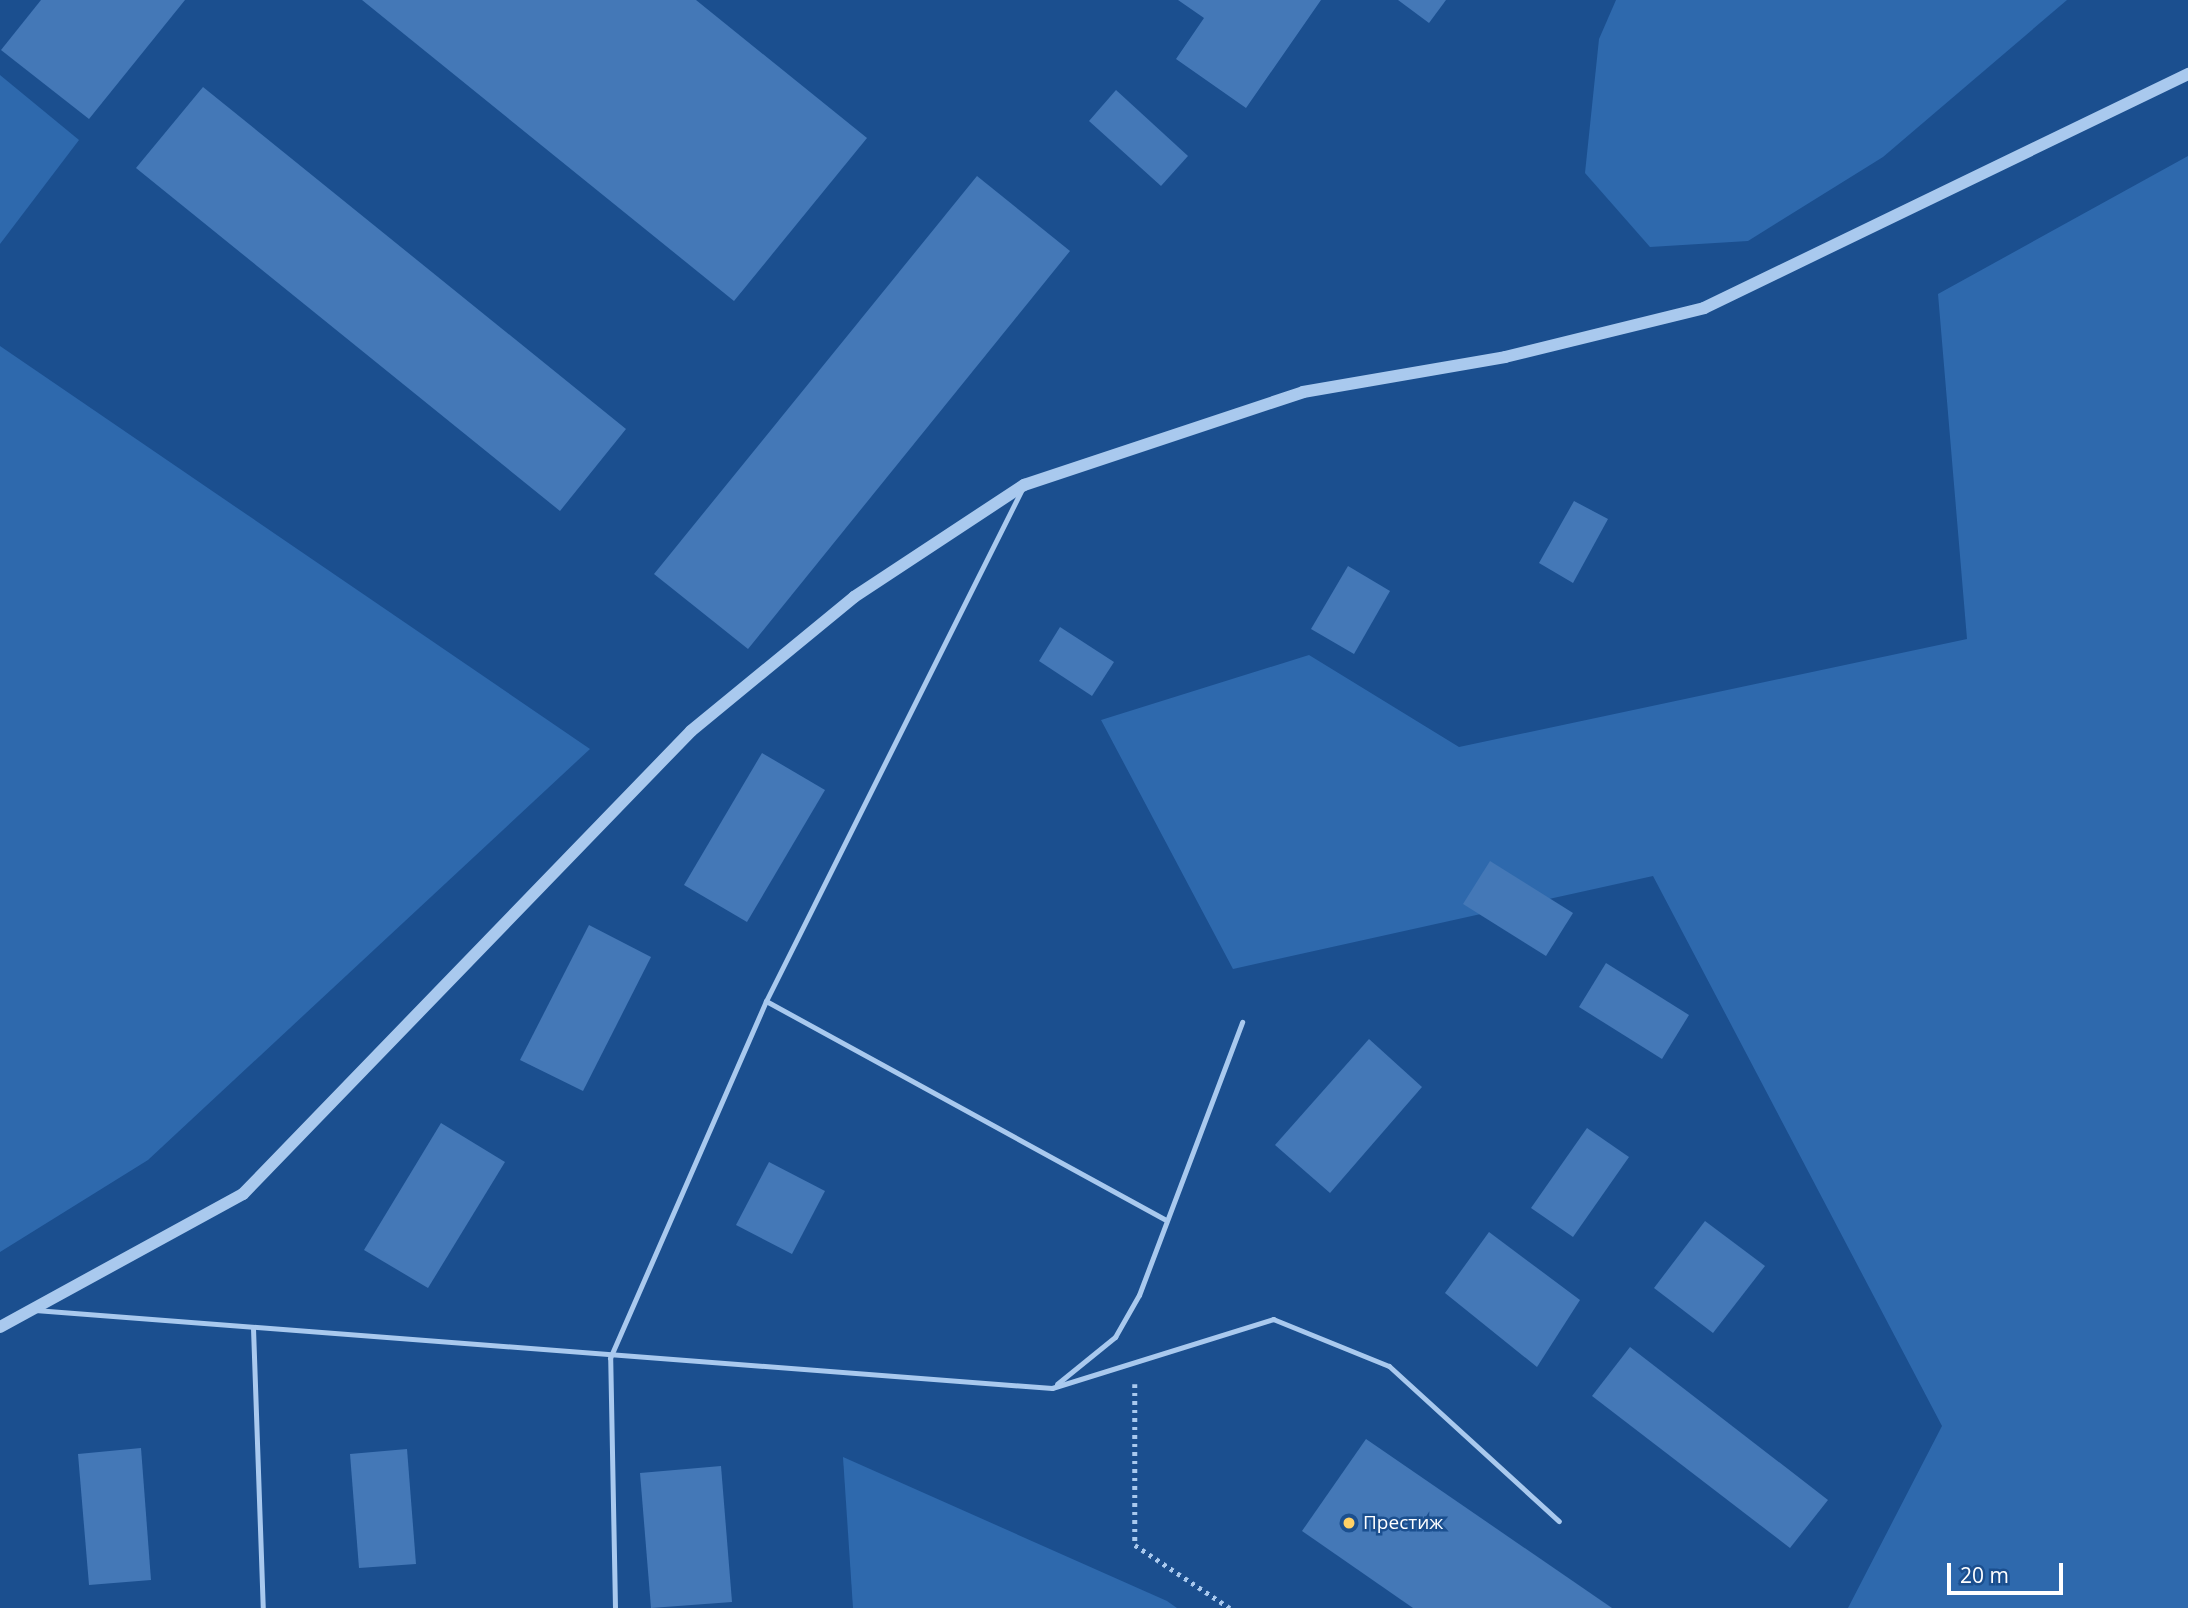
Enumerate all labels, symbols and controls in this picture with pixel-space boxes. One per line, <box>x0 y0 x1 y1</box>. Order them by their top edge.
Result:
place label: Престиж <box>1363 1512 1443 1534</box>
marker: Престиж <box>1341 1515 1357 1531</box>
scale bar <box>1950 1548 2066 1592</box>
text: 20 m <box>1960 1561 2009 1589</box>

